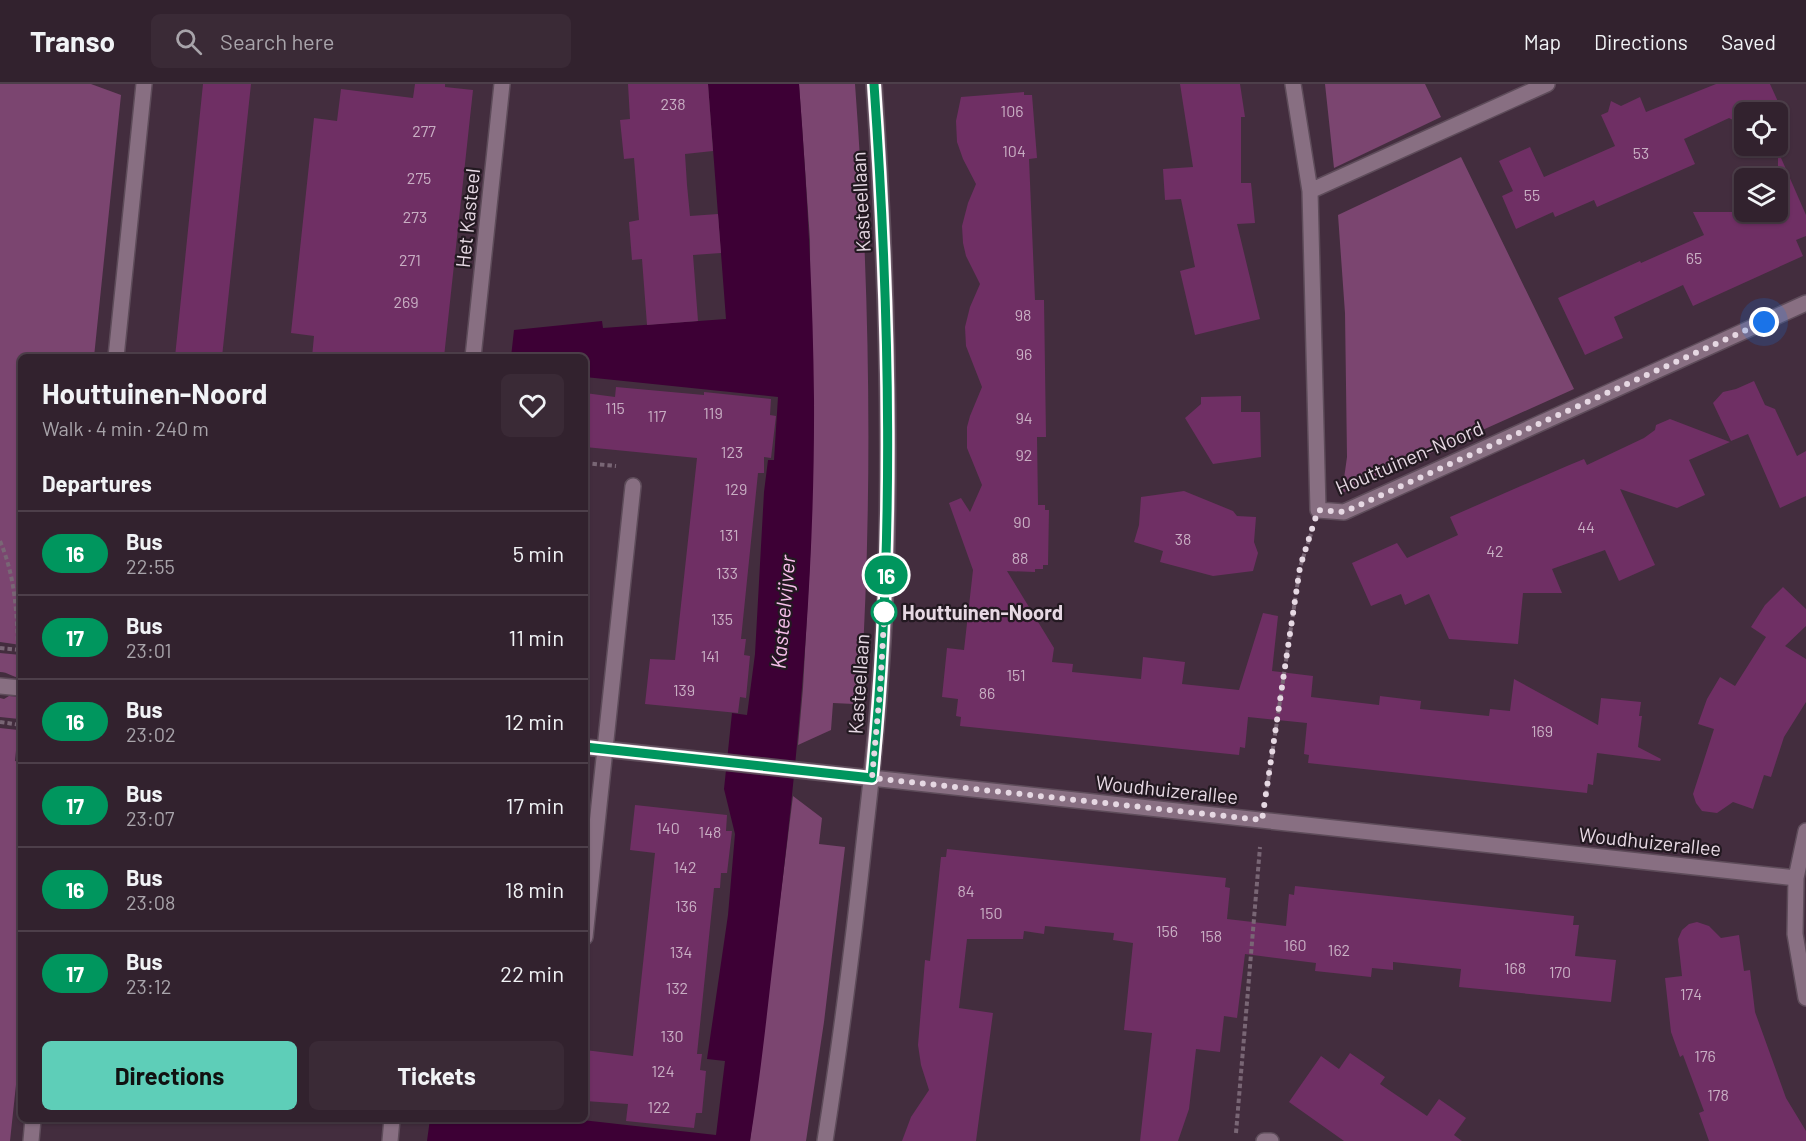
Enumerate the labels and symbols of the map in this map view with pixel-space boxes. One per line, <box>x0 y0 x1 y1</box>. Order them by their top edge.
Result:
house number: 238 <box>660 94 686 113</box>
house number: 106 <box>1001 101 1023 120</box>
house number: 277 <box>412 121 436 140</box>
house number: 104 <box>1002 141 1026 160</box>
house number: 53 <box>1633 143 1649 162</box>
street label: Kasteellaan <box>845 151 875 253</box>
street label: Het Kasteel <box>450 167 484 269</box>
house number: 275 <box>407 168 431 187</box>
house number: 55 <box>1524 185 1540 204</box>
house number: 273 <box>403 207 427 226</box>
house number: 65 <box>1686 248 1702 267</box>
house number: 271 <box>399 250 421 269</box>
house number: 269 <box>393 292 419 311</box>
house number: 98 <box>1015 305 1031 324</box>
your location <box>1749 307 1779 337</box>
house number: 96 <box>1016 344 1032 363</box>
house number: 115 <box>605 398 625 417</box>
house number: 119 <box>703 403 723 422</box>
house number: 117 <box>648 406 667 425</box>
house number: 94 <box>1015 408 1033 427</box>
street label: Houttuinen-Noord <box>1331 415 1487 499</box>
house number: 123 <box>721 442 743 461</box>
house number: 92 <box>1016 445 1032 464</box>
house number: 129 <box>725 479 747 498</box>
house number: 90 <box>1013 512 1031 531</box>
house number: 44 <box>1577 517 1595 536</box>
house number: 131 <box>719 525 739 544</box>
house number: 38 <box>1175 529 1191 548</box>
house number: 42 <box>1486 541 1504 560</box>
house number: 88 <box>1012 548 1028 567</box>
water label: Kasteelvijver <box>765 554 799 670</box>
line badge: 16 <box>859 556 913 594</box>
house number: 133 <box>716 563 738 582</box>
marker: Houttuinen-Noord <box>871 599 897 625</box>
place label: Houttuinen-Noord <box>902 600 1063 624</box>
house number: 135 <box>711 609 733 628</box>
street label: Kasteellaan <box>843 633 873 735</box>
house number: 141 <box>701 646 719 665</box>
house number: 151 <box>1007 665 1025 684</box>
house number: 139 <box>673 680 695 699</box>
house number: 86 <box>979 683 995 702</box>
house number: 169 <box>1531 721 1553 740</box>
street label: Woudhuizerallee <box>1095 770 1239 808</box>
house number: 140 <box>656 818 680 837</box>
house number: 148 <box>699 822 721 841</box>
street label: Woudhuizerallee <box>1578 822 1722 860</box>
house number: 142 <box>674 857 697 876</box>
house number: 84 <box>957 881 975 900</box>
house number: 136 <box>675 896 697 915</box>
house number: 150 <box>980 903 1002 922</box>
house number: 156 <box>1156 921 1178 940</box>
house number: 158 <box>1200 926 1222 945</box>
house number: 160 <box>1284 935 1306 954</box>
house number: 162 <box>1328 940 1350 959</box>
house number: 134 <box>670 942 692 961</box>
house number: 168 <box>1504 958 1526 977</box>
house number: 170 <box>1549 962 1571 981</box>
house number: 132 <box>666 978 688 997</box>
house number: 174 <box>1680 984 1702 1003</box>
house number: 130 <box>661 1026 683 1045</box>
house number: 176 <box>1694 1046 1716 1065</box>
house number: 124 <box>652 1061 675 1080</box>
house number: 178 <box>1707 1085 1729 1104</box>
house number: 122 <box>648 1097 670 1116</box>

